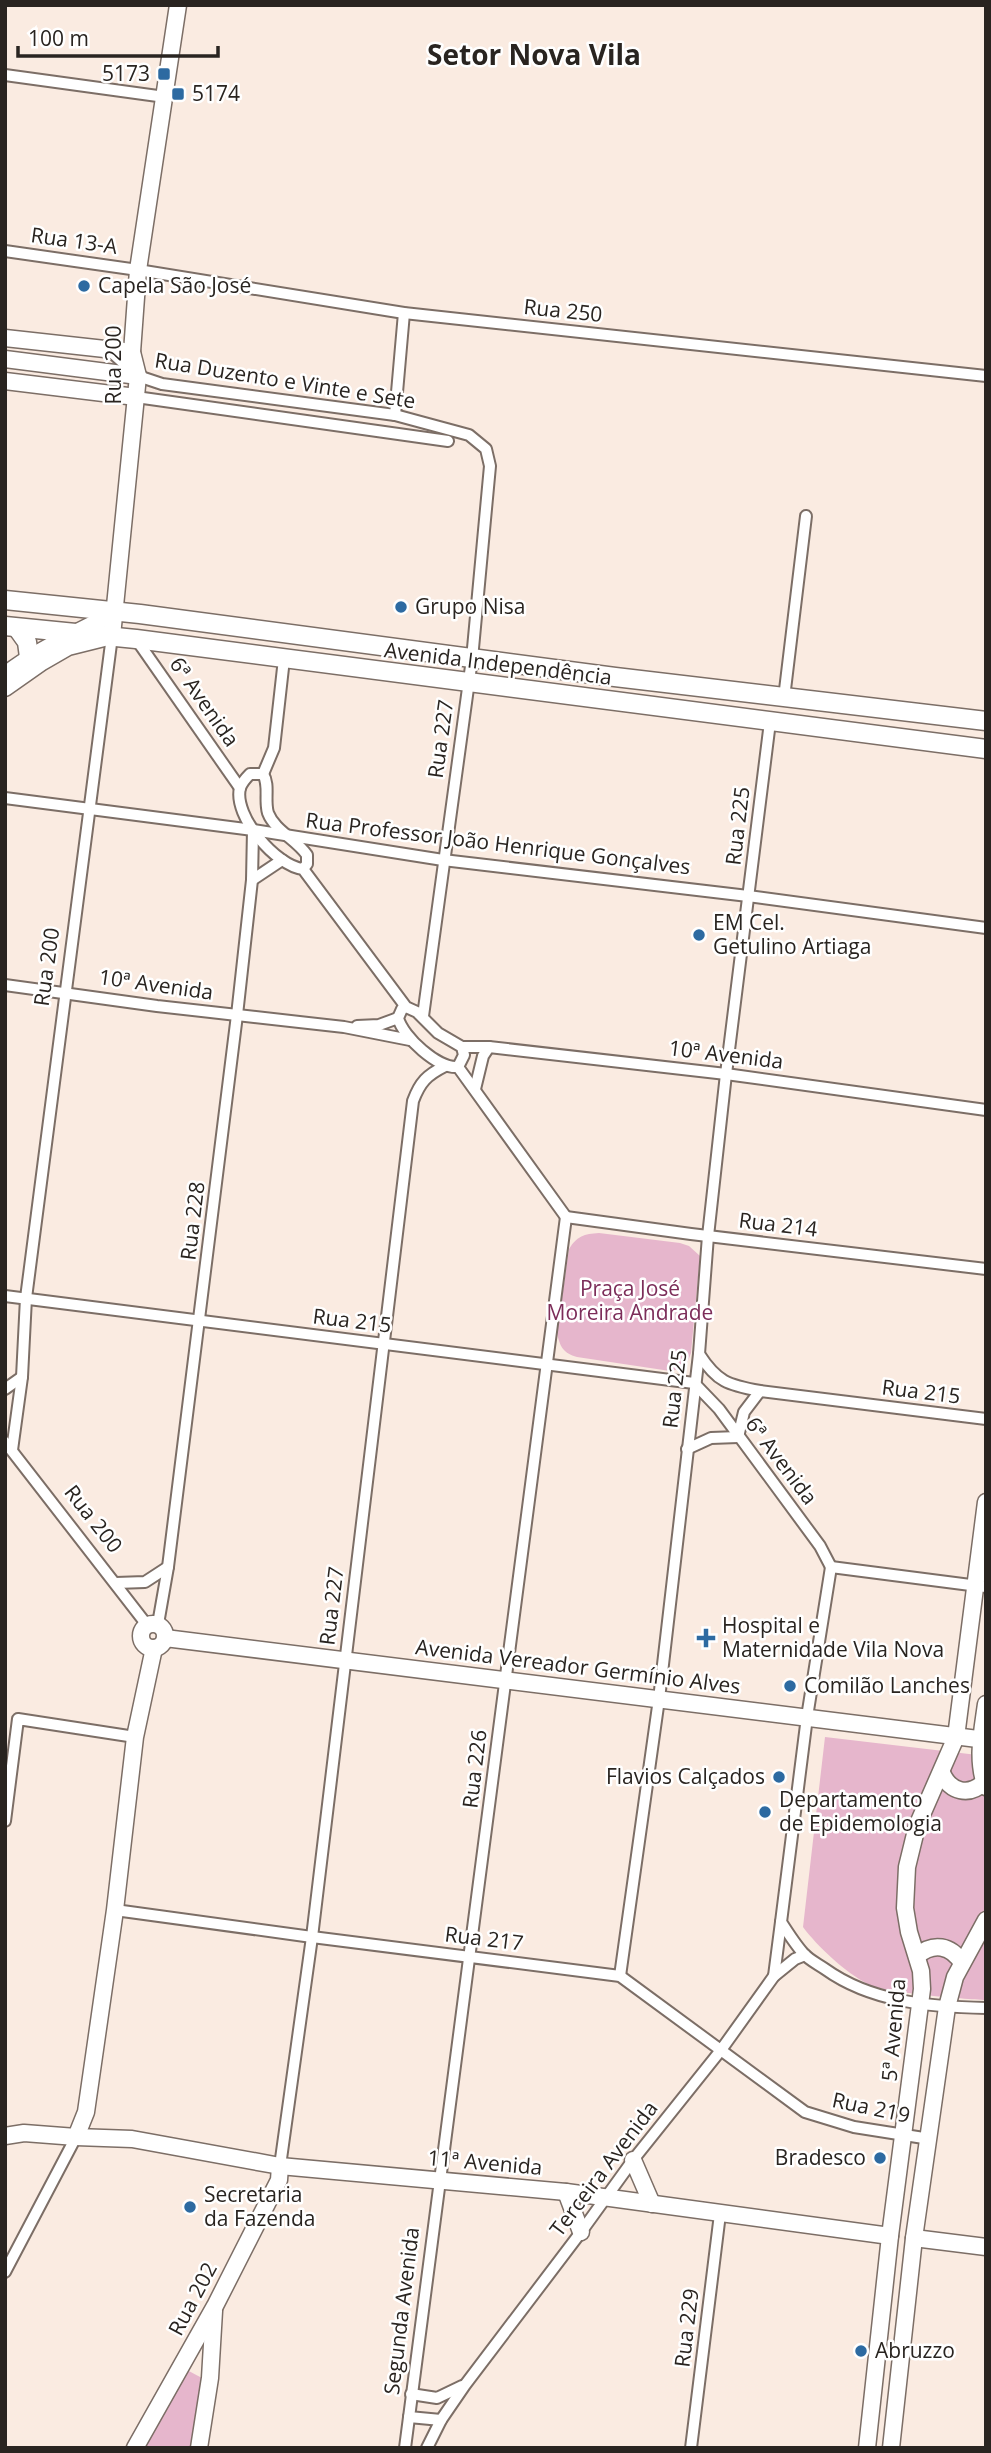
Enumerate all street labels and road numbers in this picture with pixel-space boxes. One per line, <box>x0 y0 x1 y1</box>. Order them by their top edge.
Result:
street label: Rua 13-A <box>29 220 120 260</box>
street label: Rua 250 <box>522 292 604 328</box>
street label: Rua 200 <box>99 326 127 405</box>
street label: Rua Duzento e Vinte e Sete <box>153 346 418 414</box>
street label: Avenida Independência <box>383 635 614 691</box>
street label: 6ª Avenida <box>164 651 246 752</box>
street label: Rua 227 <box>421 698 459 780</box>
street label: Rua 225 <box>718 785 756 867</box>
street label: Rua Professor João Henrique Gonçalves <box>304 805 692 881</box>
street label: Rua 200 <box>27 926 65 1008</box>
street label: 10ª Avenida <box>97 962 215 1006</box>
street label: 10ª Avenida <box>667 1033 785 1075</box>
street label: Rua 228 <box>173 1180 211 1262</box>
street label: Rua 214 <box>737 1205 819 1243</box>
street label: Rua 215 <box>311 1301 393 1339</box>
street label: Rua 225 <box>655 1348 693 1430</box>
street label: Rua 215 <box>880 1372 962 1410</box>
street label: 6ª Avenida <box>740 1411 824 1510</box>
street label: Rua 200 <box>58 1479 129 1558</box>
street label: Rua 227 <box>312 1565 350 1647</box>
street label: Avenida Vereador Germínio Alves <box>414 1632 742 1700</box>
street label: Rua 226 <box>455 1728 493 1810</box>
street label: Rua 217 <box>443 1919 525 1957</box>
street label: 5ª Avenida <box>875 1977 911 2083</box>
street label: Rua 219 <box>830 2085 913 2129</box>
street label: Terceira Avenida <box>543 2095 663 2242</box>
street label: 11ª Avenida <box>427 2143 544 2181</box>
street label: Segunda Avenida <box>377 2225 425 2396</box>
street label: Rua 202 <box>161 2257 223 2340</box>
street label: Rua 229 <box>667 2287 705 2369</box>

